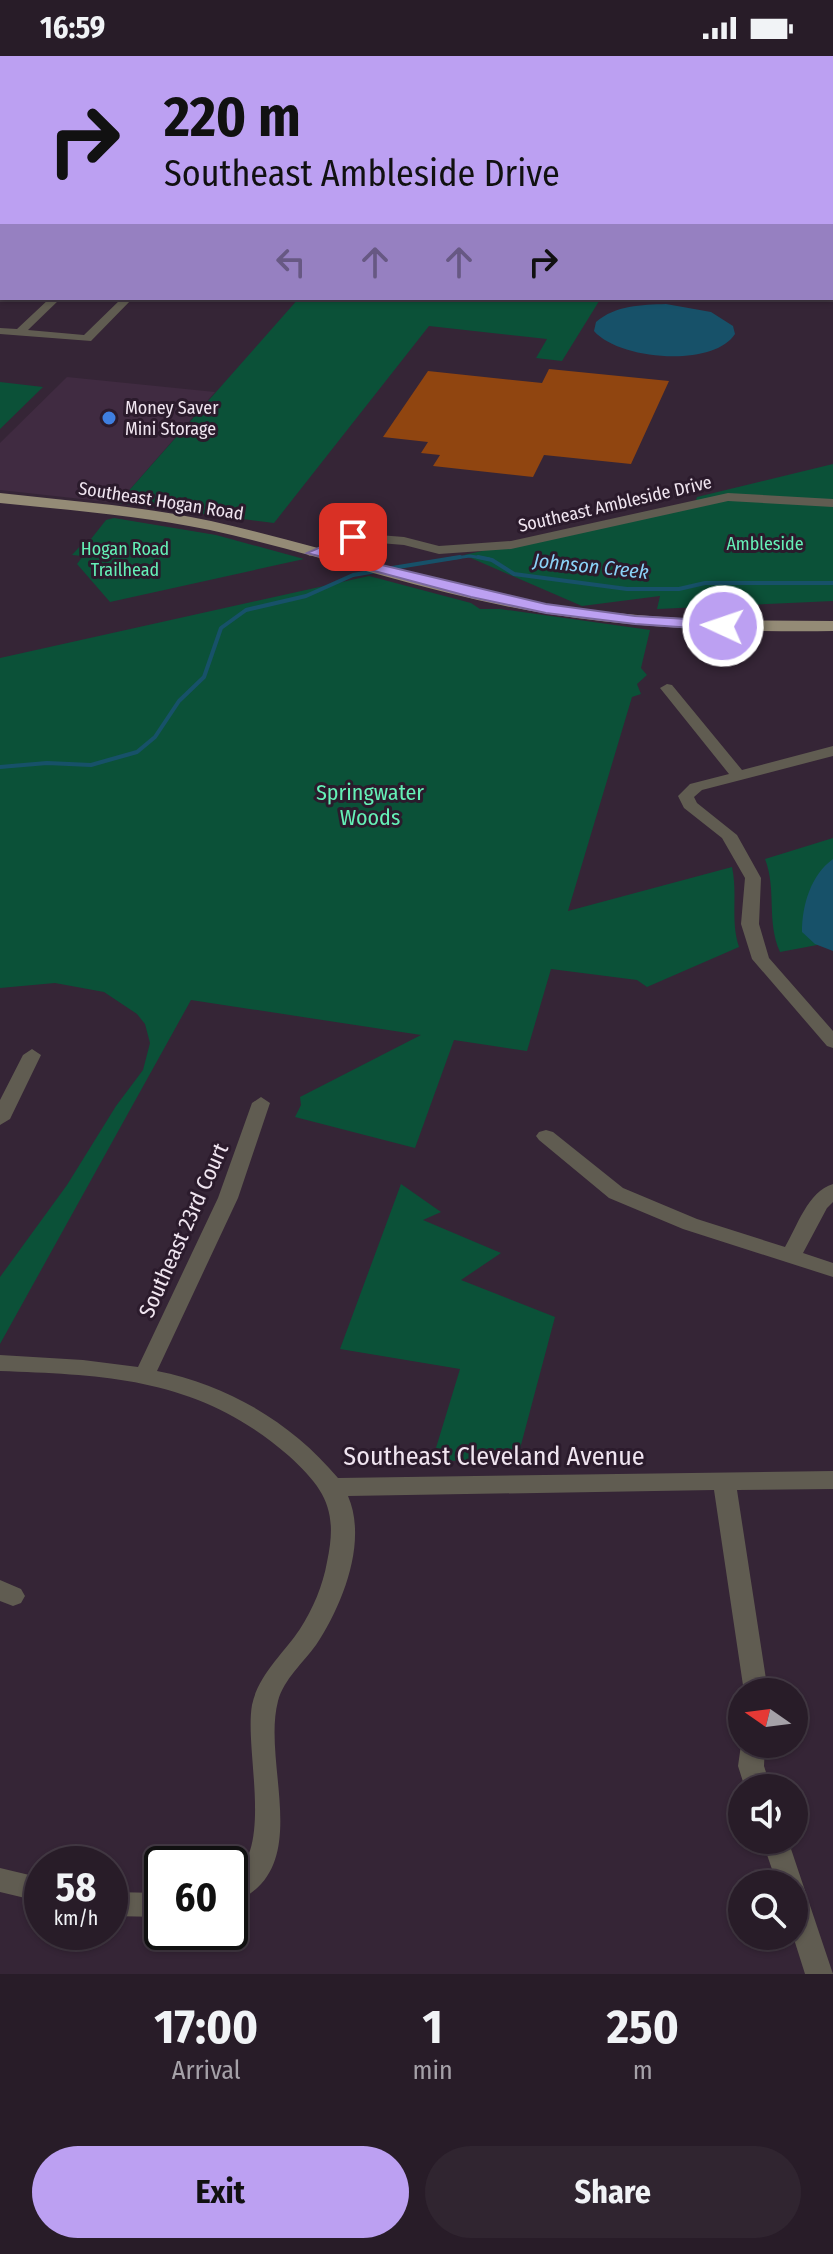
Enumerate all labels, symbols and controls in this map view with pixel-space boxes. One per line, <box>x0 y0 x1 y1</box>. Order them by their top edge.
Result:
text: 16:59 <box>40 10 105 46</box>
text: 220 m <box>164 84 301 151</box>
icon: right <box>32 88 136 192</box>
text: Southeast Ambleside Drive <box>164 152 560 196</box>
icon: left <box>269 240 313 284</box>
icon: ahead <box>353 240 397 284</box>
icon: ahead <box>437 240 481 284</box>
icon: right <box>521 240 565 284</box>
place label: Money Saver Mini Storage <box>125 397 219 440</box>
marker: Money Saver Mini Storage <box>100 409 118 427</box>
street label: Southeast Ambleside Drive <box>516 471 714 537</box>
street label: Southeast Hogan Road <box>77 477 245 525</box>
pin <box>319 503 387 571</box>
icon: arrive <box>331 515 375 559</box>
park label: Ambleside <box>726 533 804 555</box>
park label: Hogan Road Trailhead <box>81 538 169 581</box>
water label: Johnson Creek <box>531 548 650 584</box>
position arrow <box>681 584 765 668</box>
park label: Springwater Woods <box>316 779 424 831</box>
street label: Southeast 23rd Court <box>133 1138 234 1322</box>
street label: Southeast Cleveland Avenue <box>343 1441 645 1472</box>
north arrow <box>728 1678 808 1758</box>
map controls <box>728 1678 808 1950</box>
button: sound <box>728 1774 808 1854</box>
speed limit sign: 60 <box>144 1846 248 1950</box>
text: 58 <box>56 1864 96 1912</box>
button: search <box>728 1870 808 1950</box>
text: km/h <box>54 1906 98 1930</box>
text: 17:00 <box>154 1998 258 2056</box>
text: 1 <box>422 1998 443 2056</box>
text: 250 <box>607 1998 679 2056</box>
text: Arrival <box>172 2055 241 2086</box>
text: min <box>412 2055 453 2086</box>
text: m <box>633 2055 653 2086</box>
button: Exit <box>32 2146 409 2238</box>
button: Share <box>425 2146 801 2238</box>

